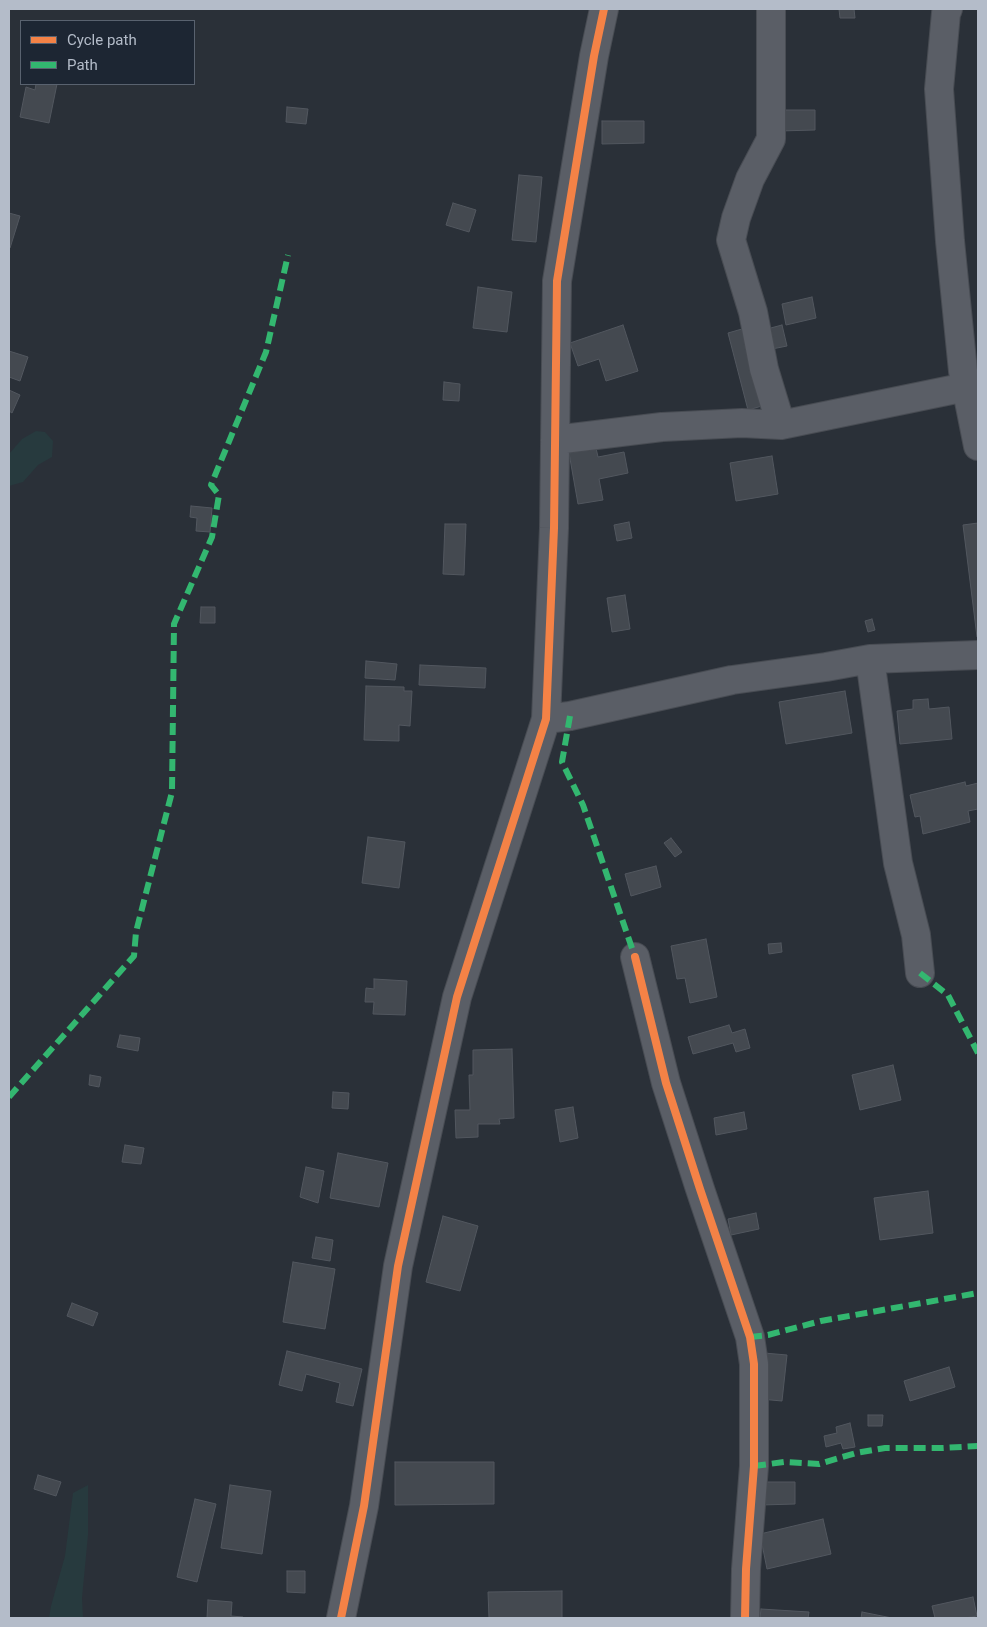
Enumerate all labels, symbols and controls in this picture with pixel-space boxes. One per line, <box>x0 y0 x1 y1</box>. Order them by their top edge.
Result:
legend <box>20 20 195 85</box>
text: Cycle path <box>67 31 137 49</box>
text: Path <box>67 56 98 74</box>

